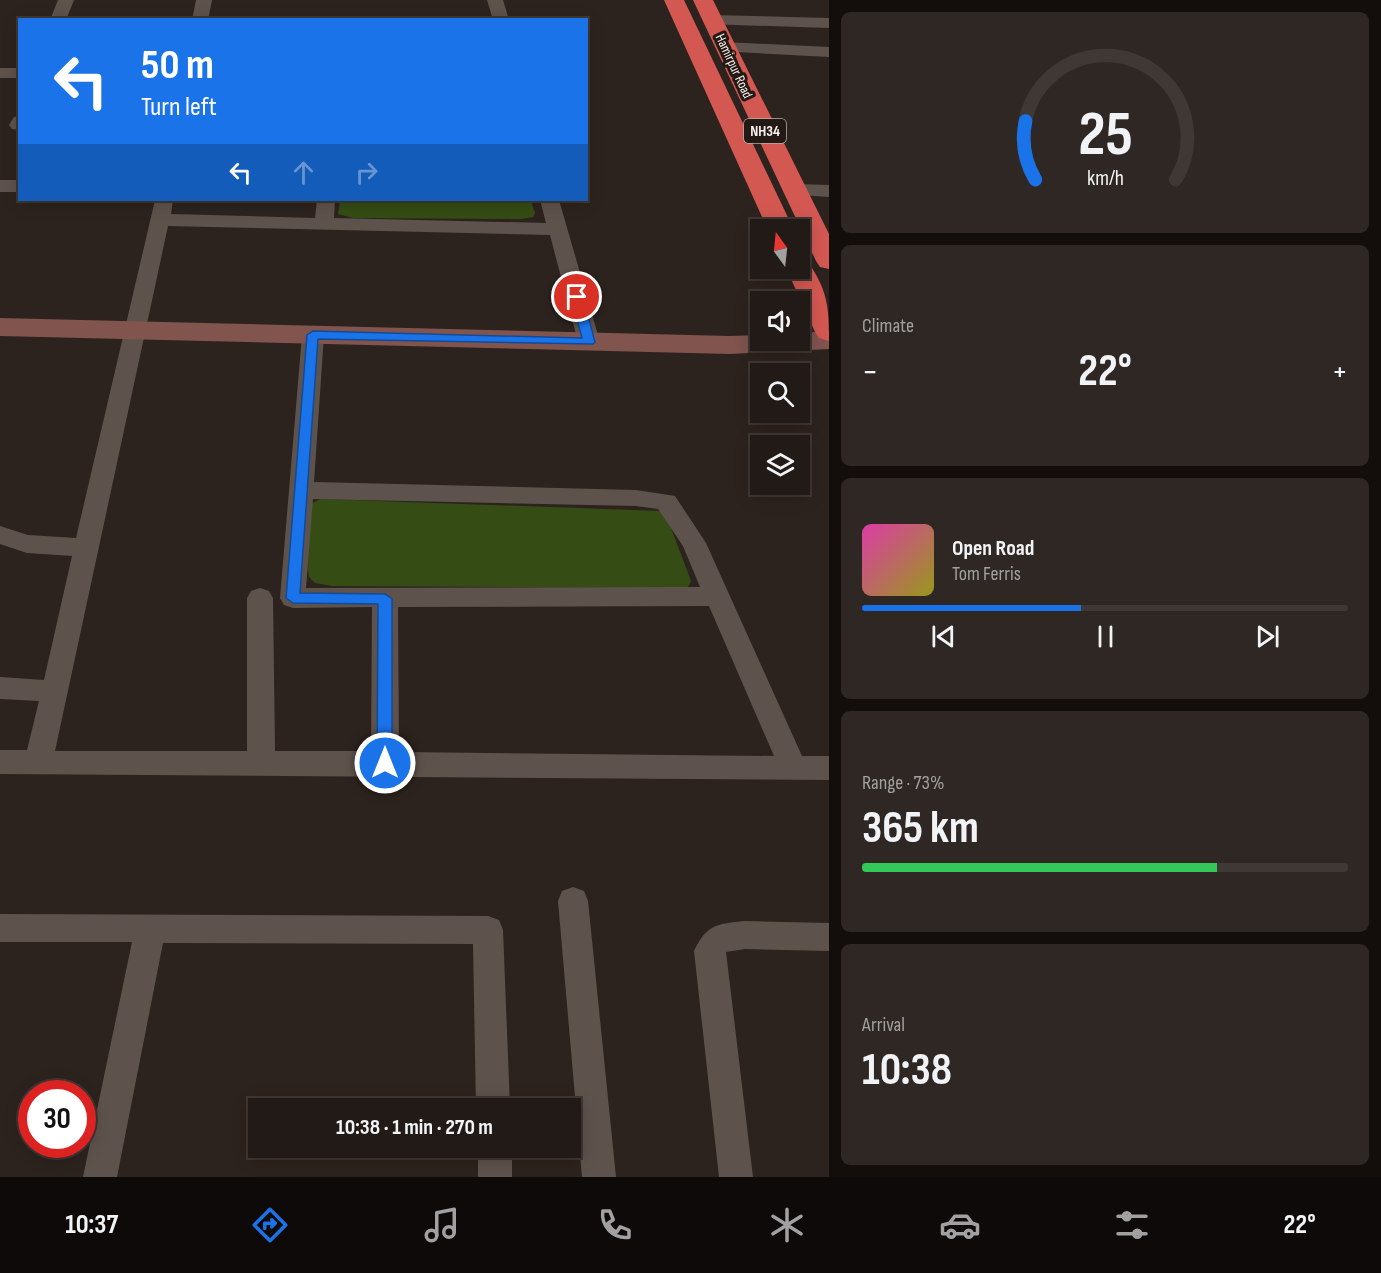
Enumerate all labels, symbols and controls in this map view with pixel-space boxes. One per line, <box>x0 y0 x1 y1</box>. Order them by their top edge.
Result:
street label: Hamirpur Road <box>712 31 756 101</box>
text: 50 m <box>141 40 214 91</box>
icon: left <box>42 42 120 120</box>
text: Turn left <box>141 91 217 123</box>
text: 25 <box>1078 98 1132 173</box>
road number: NH34 <box>744 119 786 143</box>
icon: left <box>224 156 257 189</box>
icon: ahead <box>287 156 320 189</box>
icon: right <box>350 156 383 189</box>
text: km/h <box>1086 166 1124 191</box>
north arrow <box>750 219 810 279</box>
map controls <box>750 219 810 495</box>
pin <box>551 271 602 322</box>
icon: arrive <box>560 280 593 313</box>
button: sound <box>750 291 810 351</box>
text: Climate <box>862 314 914 338</box>
text: 22° <box>1078 344 1132 399</box>
text: − <box>862 352 878 392</box>
text: + <box>1332 352 1348 392</box>
button: search <box>750 363 810 423</box>
button: layers <box>750 435 810 495</box>
text: Open Road <box>952 535 1034 562</box>
text: Tom Ferris <box>952 562 1021 586</box>
icon: previous <box>927 620 960 653</box>
icon: pause <box>1089 620 1122 653</box>
icon: next <box>1251 620 1284 653</box>
position arrow <box>353 731 417 795</box>
text: Range · 73% <box>862 771 944 795</box>
text: 365 km <box>862 801 979 856</box>
text: Arrival <box>862 1013 905 1037</box>
text: 10:38 <box>862 1043 952 1098</box>
speed limit sign: 30 <box>18 1080 96 1158</box>
text: 10:38 · 1 min · 270 m <box>336 1114 493 1141</box>
icon: directions <box>249 1204 291 1246</box>
icon: music <box>421 1204 463 1246</box>
icon: phone <box>594 1204 636 1246</box>
icon: climate <box>766 1204 808 1246</box>
icon: car <box>939 1204 981 1246</box>
icon: filters <box>1111 1204 1153 1246</box>
text: 10:37 <box>65 1209 118 1241</box>
text: 22° <box>1284 1209 1316 1241</box>

